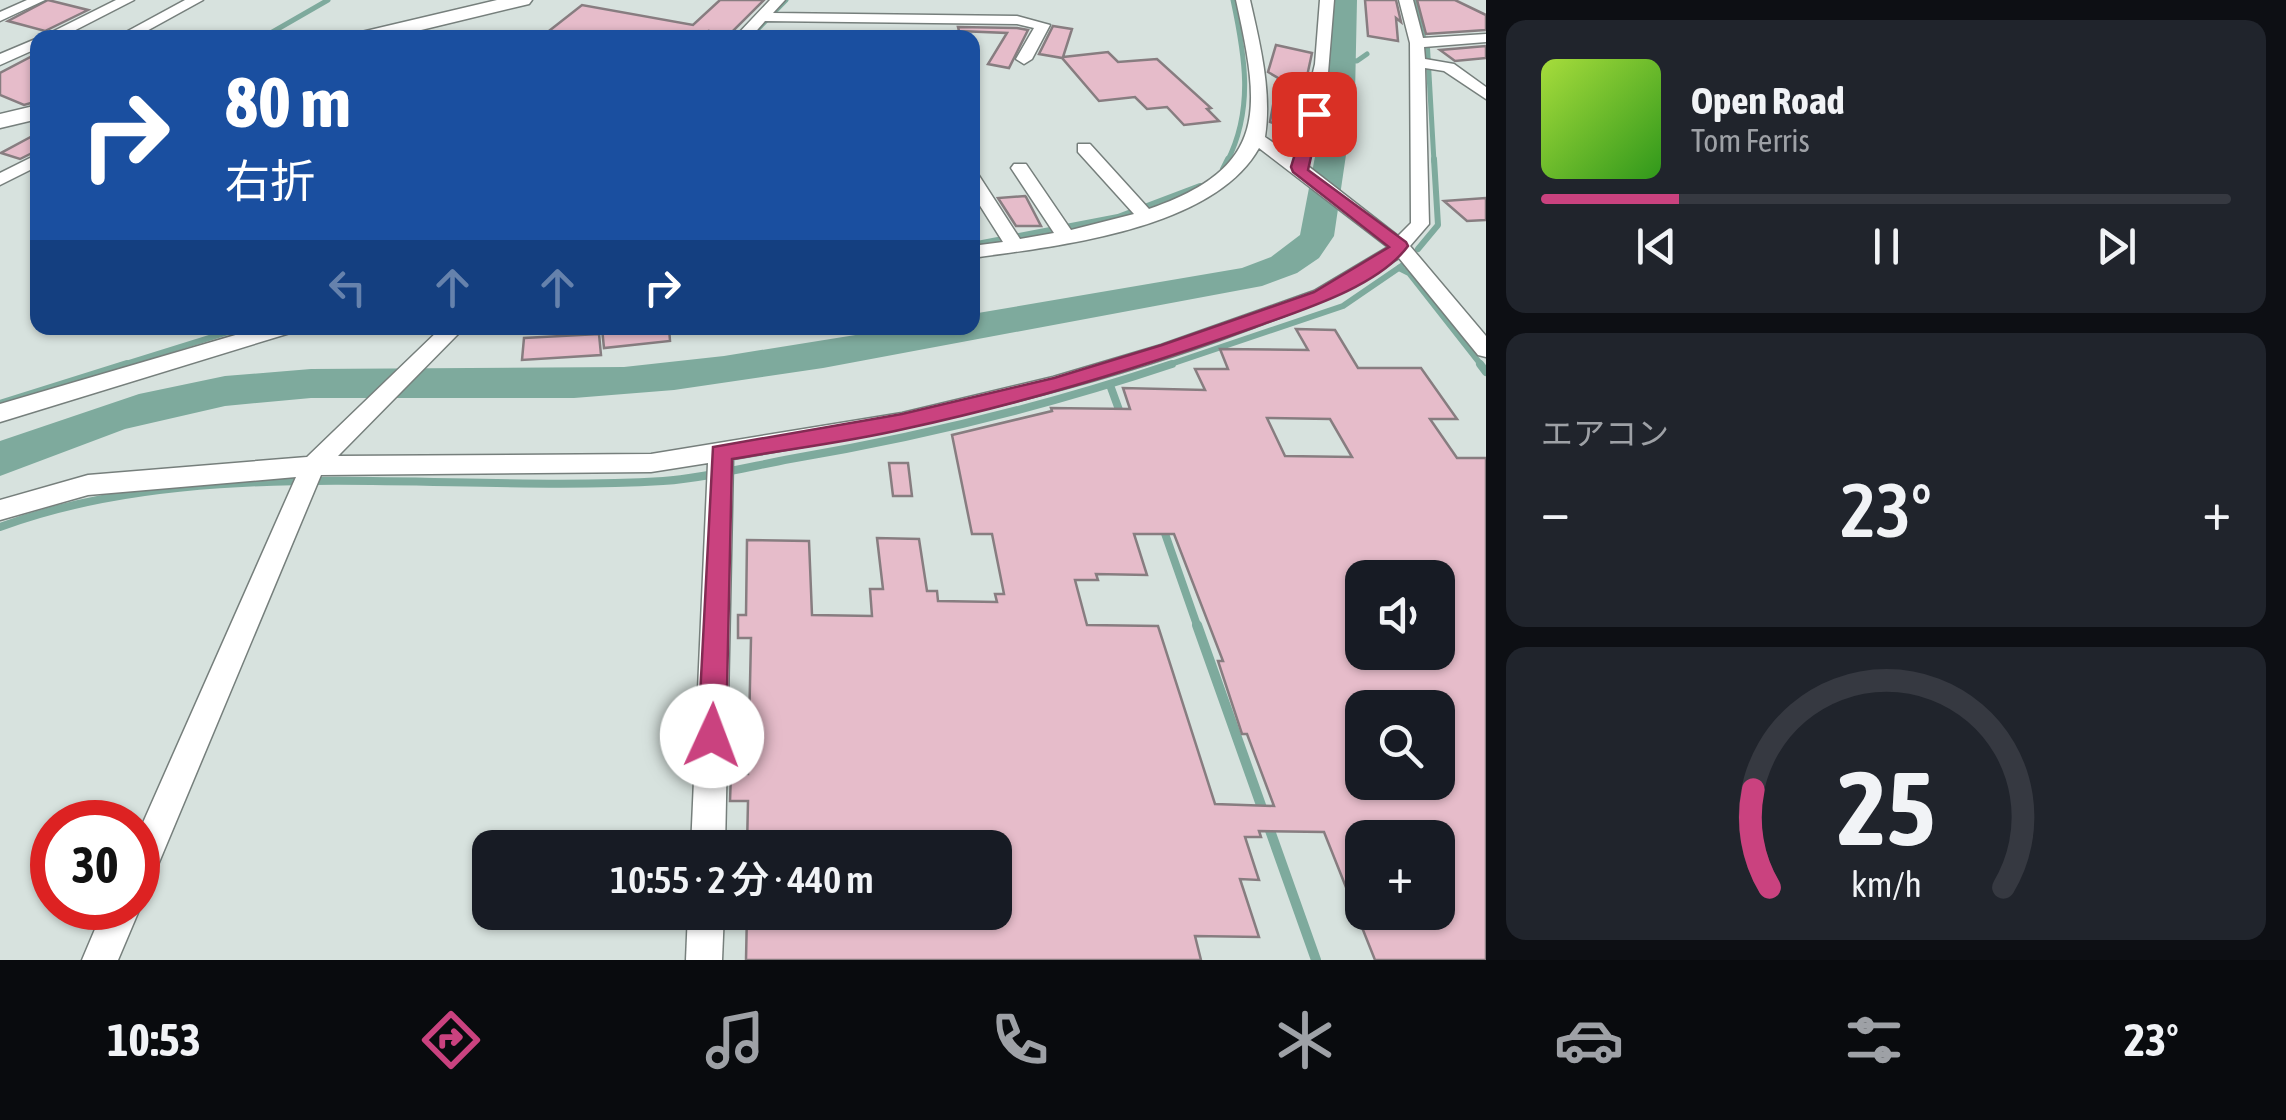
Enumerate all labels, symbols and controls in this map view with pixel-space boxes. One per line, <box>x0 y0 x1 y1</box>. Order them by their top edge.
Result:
text: 80 m <box>225 62 351 142</box>
icon: right <box>60 70 190 200</box>
pin <box>1272 72 1357 157</box>
text: Open Road <box>1691 79 1845 122</box>
icon: arrive <box>1287 87 1342 142</box>
text: Tom Ferris <box>1691 122 1810 159</box>
text: 右折 <box>225 155 315 207</box>
icon: previous <box>1629 219 1684 274</box>
icon: pause <box>1859 219 1914 274</box>
icon: next <box>2089 219 2144 274</box>
icon: left <box>320 260 375 315</box>
icon: ahead <box>425 260 480 315</box>
icon: ahead <box>530 260 585 315</box>
icon: right <box>635 260 690 315</box>
text: エアコン <box>1541 415 1669 452</box>
text: 23° <box>1840 467 1932 553</box>
text: − <box>1541 479 1570 542</box>
text: + <box>2202 479 2231 542</box>
map controls <box>1345 560 1455 930</box>
button: sound <box>1345 560 1455 670</box>
position arrow <box>660 684 764 788</box>
button: search <box>1345 690 1455 800</box>
text: 25 <box>1837 748 1935 867</box>
speed limit sign: 30 <box>30 800 160 930</box>
button: + <box>1345 820 1455 930</box>
text: 10:55 · 2 分 · 440 m <box>610 858 874 901</box>
text: km/h <box>1851 864 1921 905</box>
icon: directions <box>416 1005 486 1075</box>
icon: music <box>700 1005 770 1075</box>
icon: phone <box>985 1005 1055 1075</box>
icon: climate <box>1270 1005 1340 1075</box>
icon: car <box>1554 1005 1624 1075</box>
icon: filters <box>1839 1005 1909 1075</box>
text: 10:53 <box>107 1014 201 1066</box>
text: 23° <box>2124 1014 2179 1066</box>

